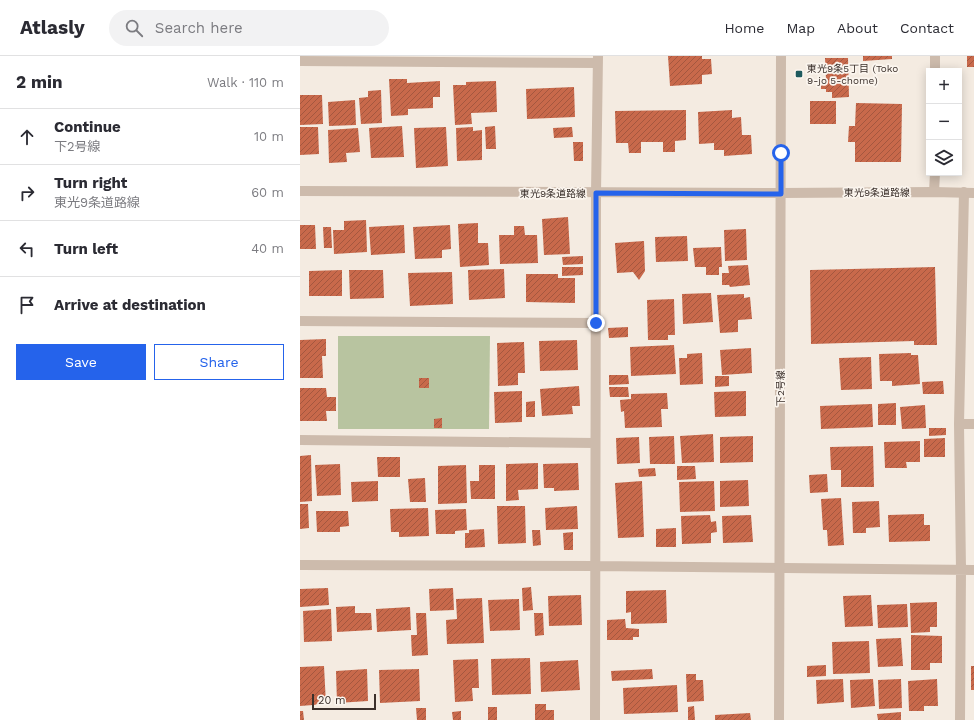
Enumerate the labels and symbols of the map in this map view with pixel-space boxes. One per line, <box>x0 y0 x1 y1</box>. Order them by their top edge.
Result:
place label: 東光9条5丁目 (Toko 9-jo 5-chome) <box>807 63 898 86</box>
marker: 東光9条5丁目 (Toko 9-jo 5-chome) <box>794 69 804 79</box>
route start <box>772 144 790 162</box>
street label: 東光9条道路線 <box>844 187 910 198</box>
street label: 東光9条道路線 <box>520 188 586 199</box>
route end <box>587 314 605 332</box>
street label: 下2号線 <box>775 370 786 406</box>
scale bar <box>312 692 376 711</box>

